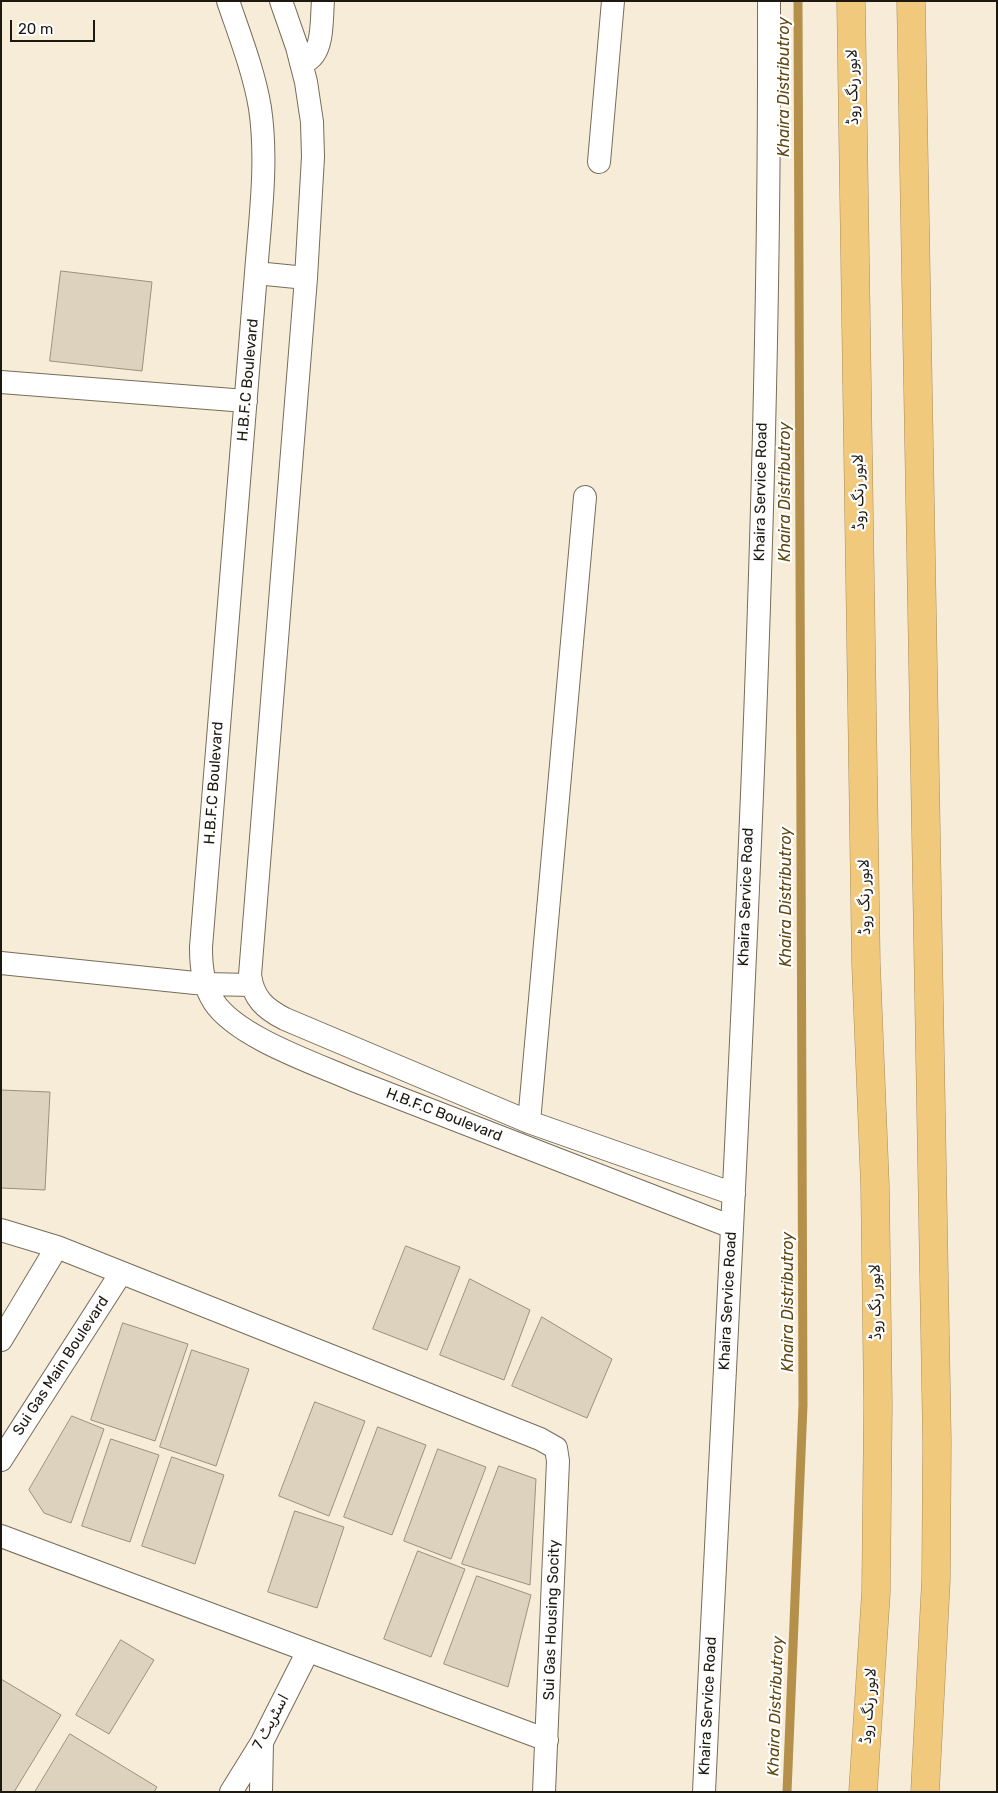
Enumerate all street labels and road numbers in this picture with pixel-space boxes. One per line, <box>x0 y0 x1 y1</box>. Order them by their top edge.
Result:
street label: لاہور رنگ روڈ <box>843 49 863 125</box>
street label: H.B.F.C Boulevard <box>234 318 262 442</box>
street label: Khaira Service Road <box>751 422 771 562</box>
street label: لاہور رنگ روڈ <box>849 454 869 530</box>
street label: H.B.F.C Boulevard <box>201 721 227 845</box>
street label: Khaira Service Road <box>735 827 757 967</box>
street label: لاہور رنگ روڈ <box>855 859 875 935</box>
street label: H.B.F.C Boulevard <box>383 1085 505 1145</box>
street label: Khaira Service Road <box>715 1231 741 1371</box>
street label: لاہور رنگ روڈ <box>866 1264 886 1340</box>
street label: Sui Gas Main Boulevard <box>9 1293 113 1439</box>
street label: Sui Gas Housing Socity <box>540 1539 564 1701</box>
street label: Khaira Service Road <box>695 1636 721 1776</box>
street label: لاہور رنگ روڈ <box>857 1667 881 1745</box>
street label: اسٹریٹ 7 <box>249 1691 293 1753</box>

